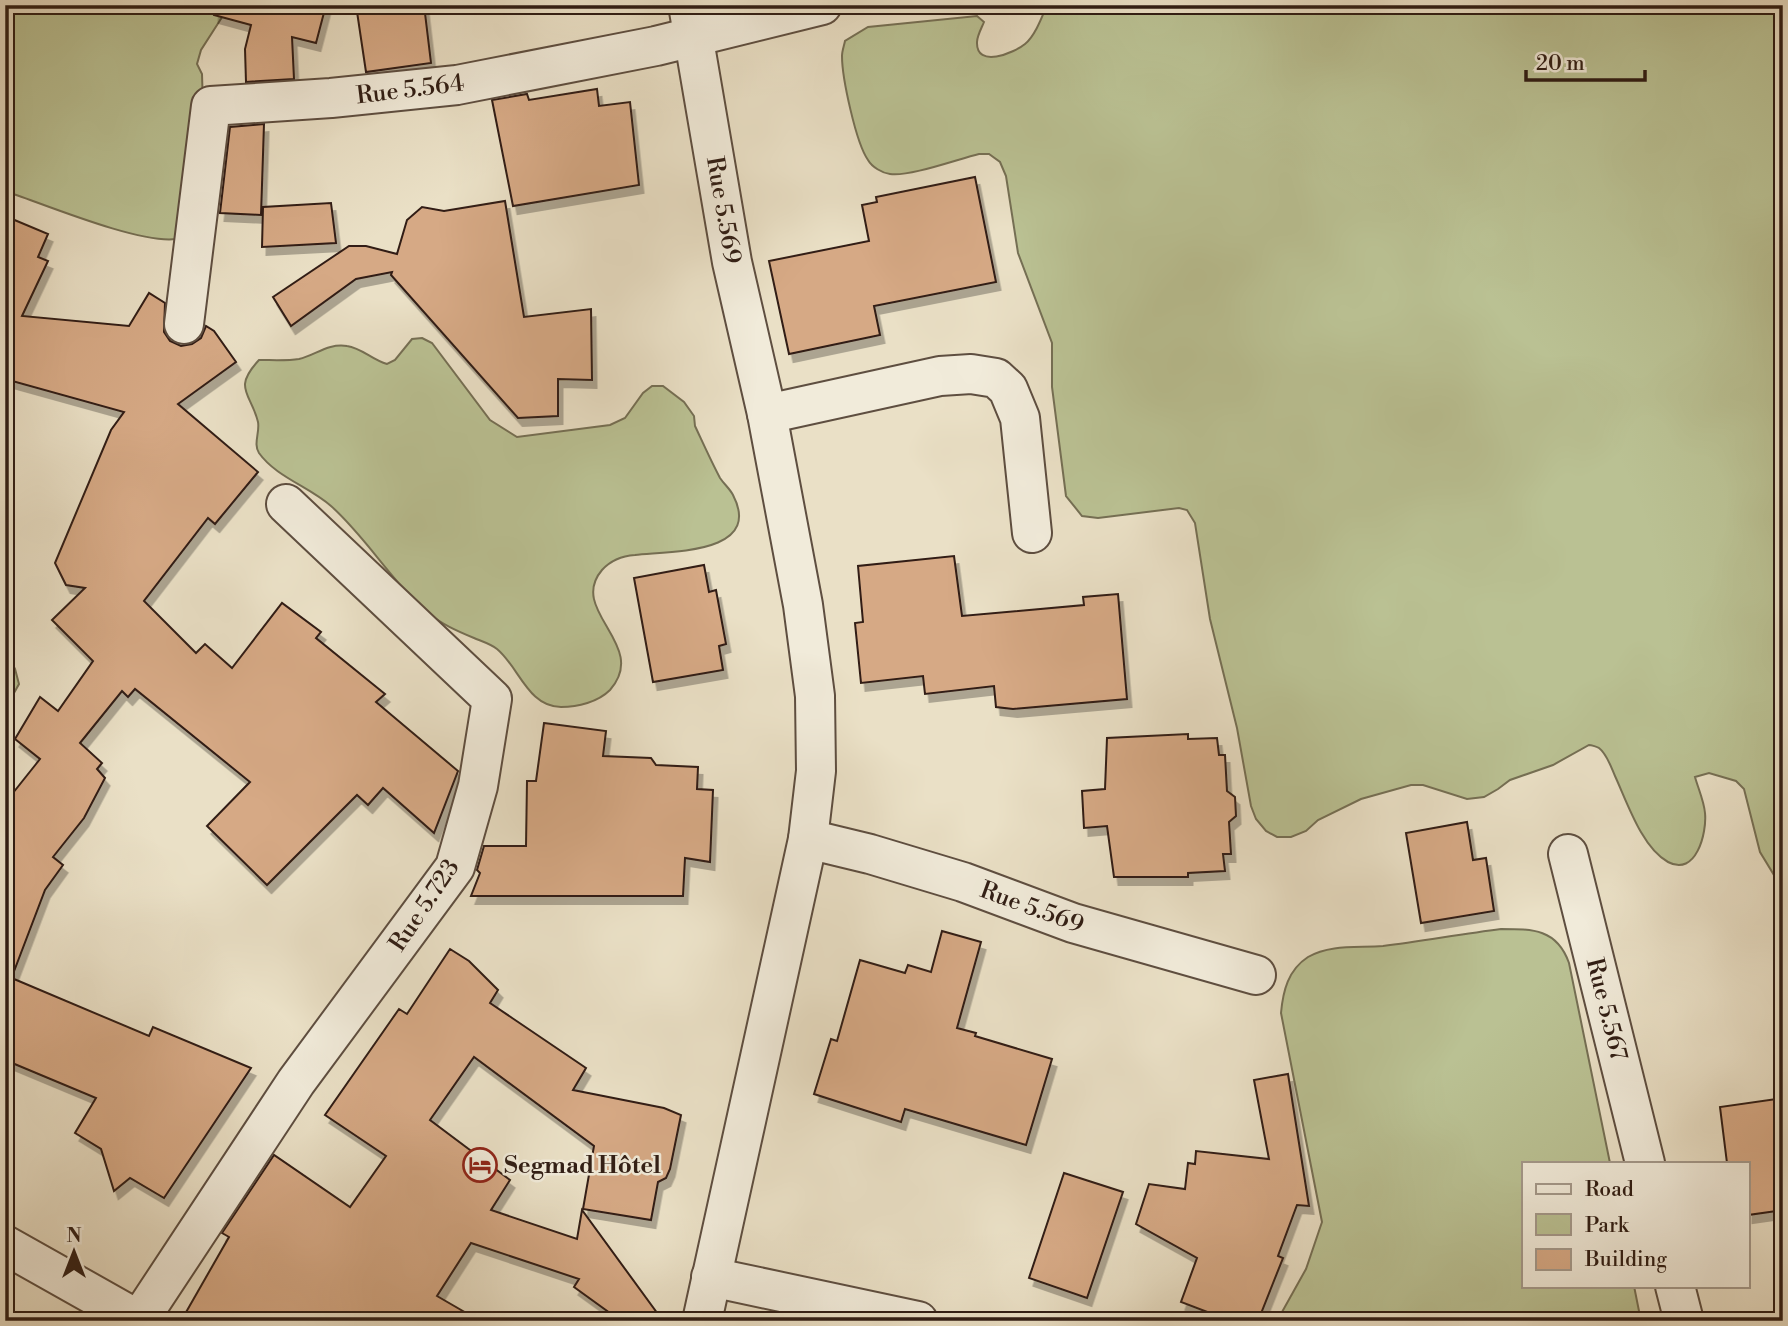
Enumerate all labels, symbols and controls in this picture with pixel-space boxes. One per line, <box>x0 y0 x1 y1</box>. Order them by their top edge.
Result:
scale bar <box>1526 38 1644 82</box>
text: 20 m <box>1536 51 1585 77</box>
street label: Rue 5.564 <box>354 68 466 111</box>
street label: Rue 5.569 <box>699 154 747 266</box>
street label: Rue 5.723 <box>383 854 467 957</box>
street label: Rue 5.569 <box>976 875 1088 941</box>
street label: Rue 5.567 <box>1579 955 1633 1064</box>
hotel icon: Segmad Hôtel <box>461 1146 499 1184</box>
place label: Segmad Hôtel <box>504 1151 661 1181</box>
legend <box>1522 1162 1750 1288</box>
text: Road <box>1585 1177 1634 1203</box>
text: Park <box>1585 1213 1630 1239</box>
north arrow <box>38 1218 108 1288</box>
text: N <box>66 1224 82 1248</box>
text: Building <box>1584 1247 1667 1273</box>

